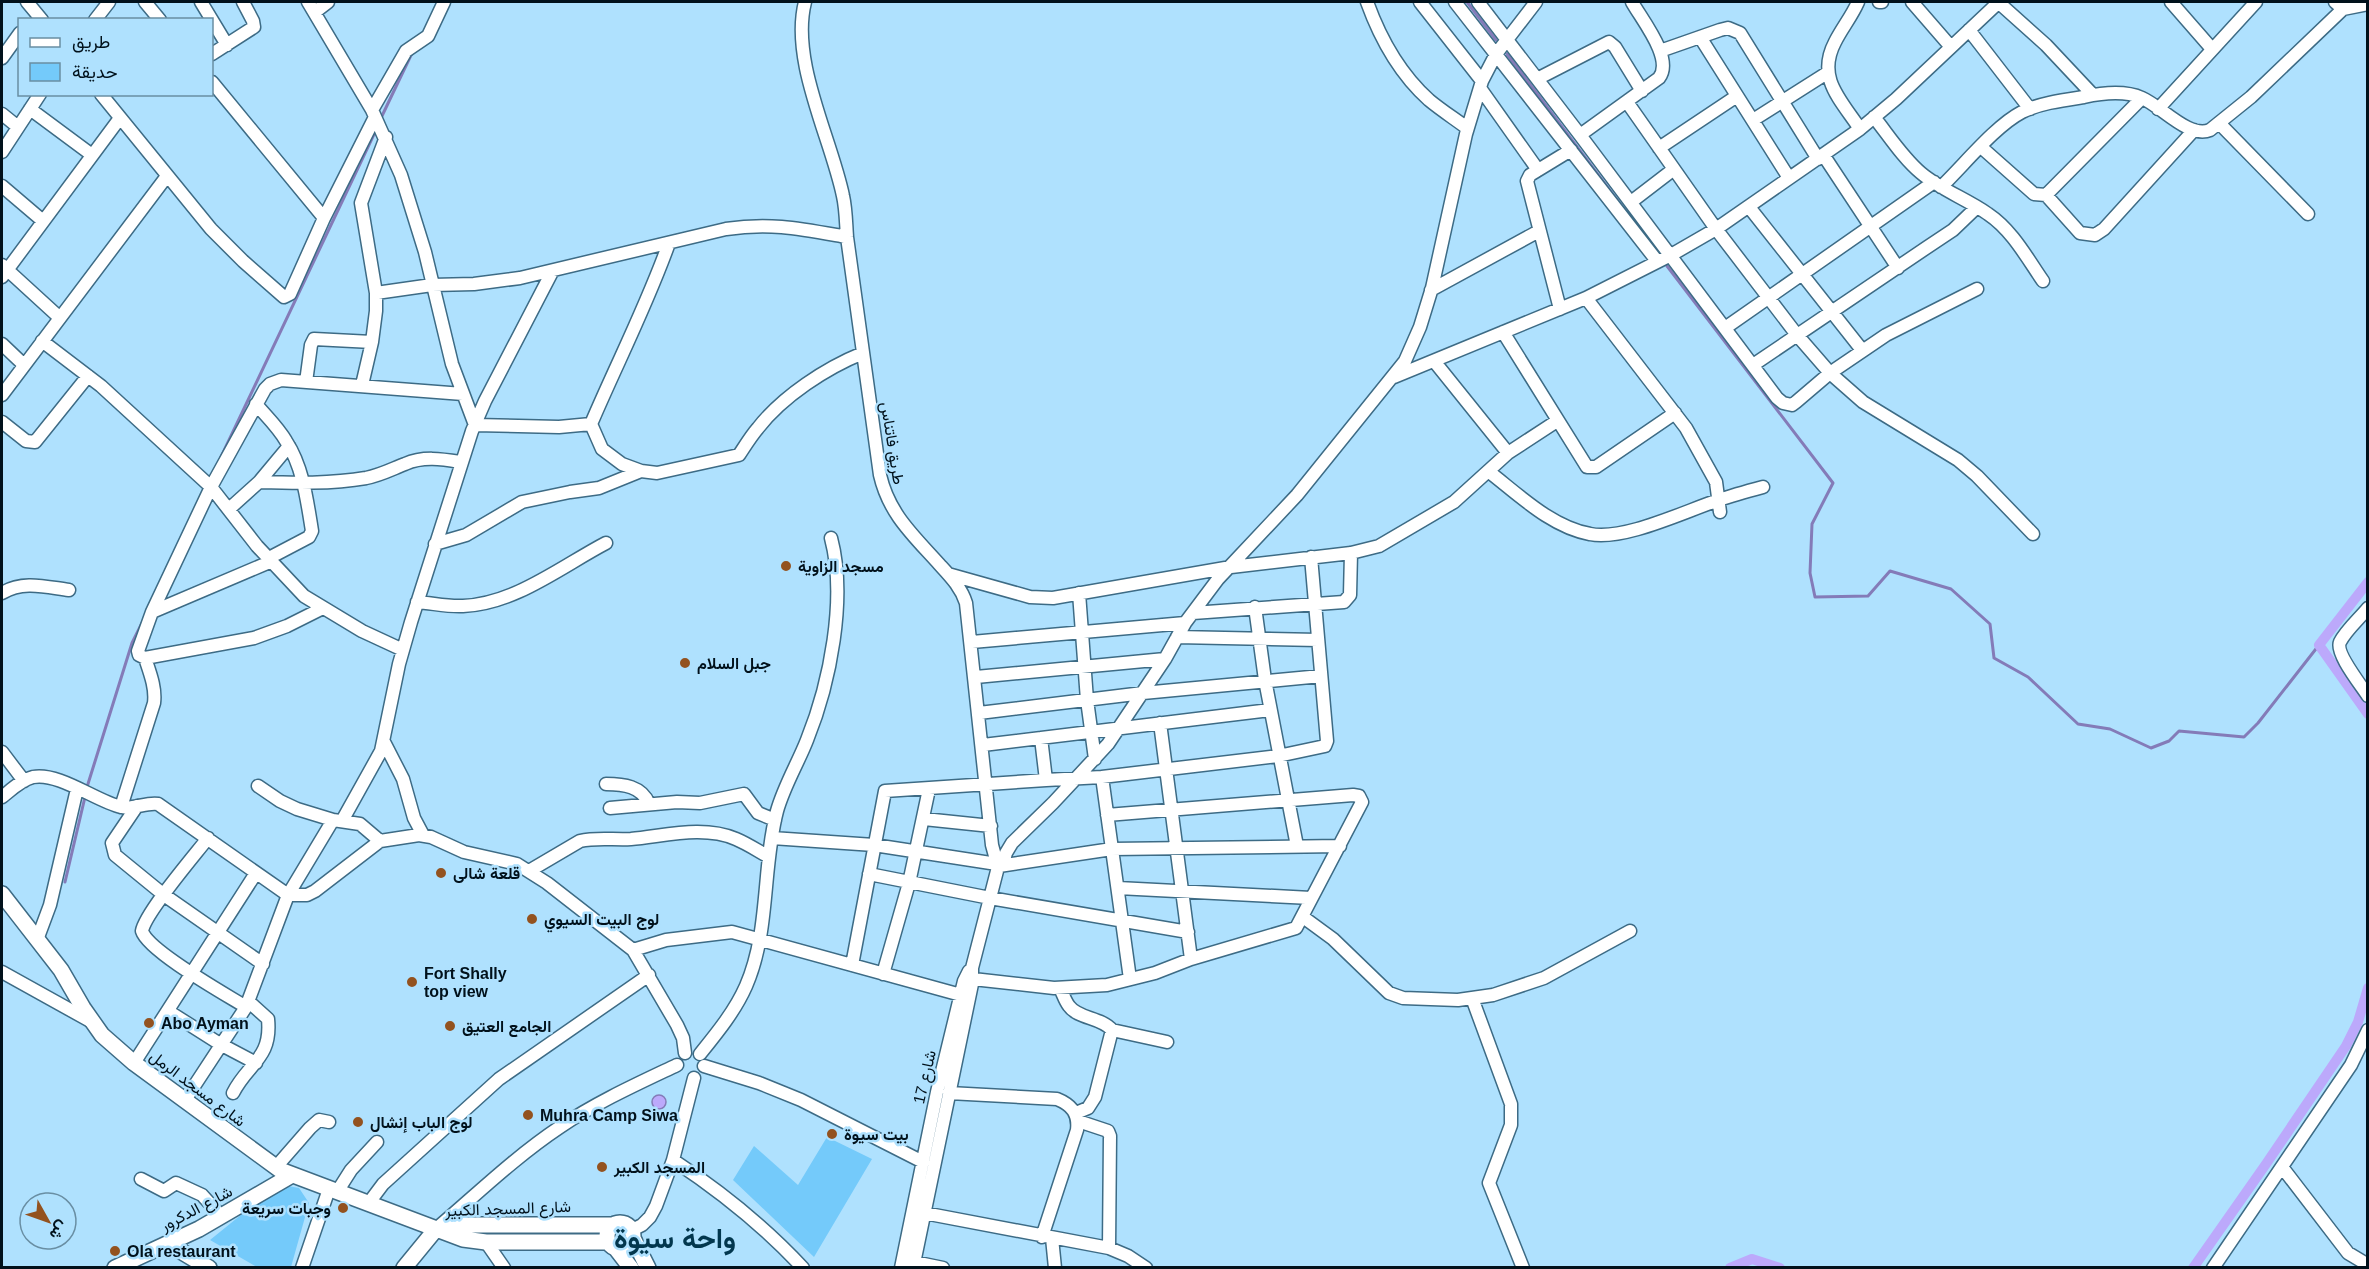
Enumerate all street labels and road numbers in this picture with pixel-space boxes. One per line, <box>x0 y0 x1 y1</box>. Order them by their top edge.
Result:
street label: طريق فاتناس <box>876 400 907 486</box>
street label: شارع مسجد الرمل <box>145 1047 249 1132</box>
street label: شارع 17 <box>910 1049 942 1106</box>
street label: شارع الدكرور <box>157 1182 236 1238</box>
street label: شارع المسجد الكبير <box>444 1198 571 1222</box>

